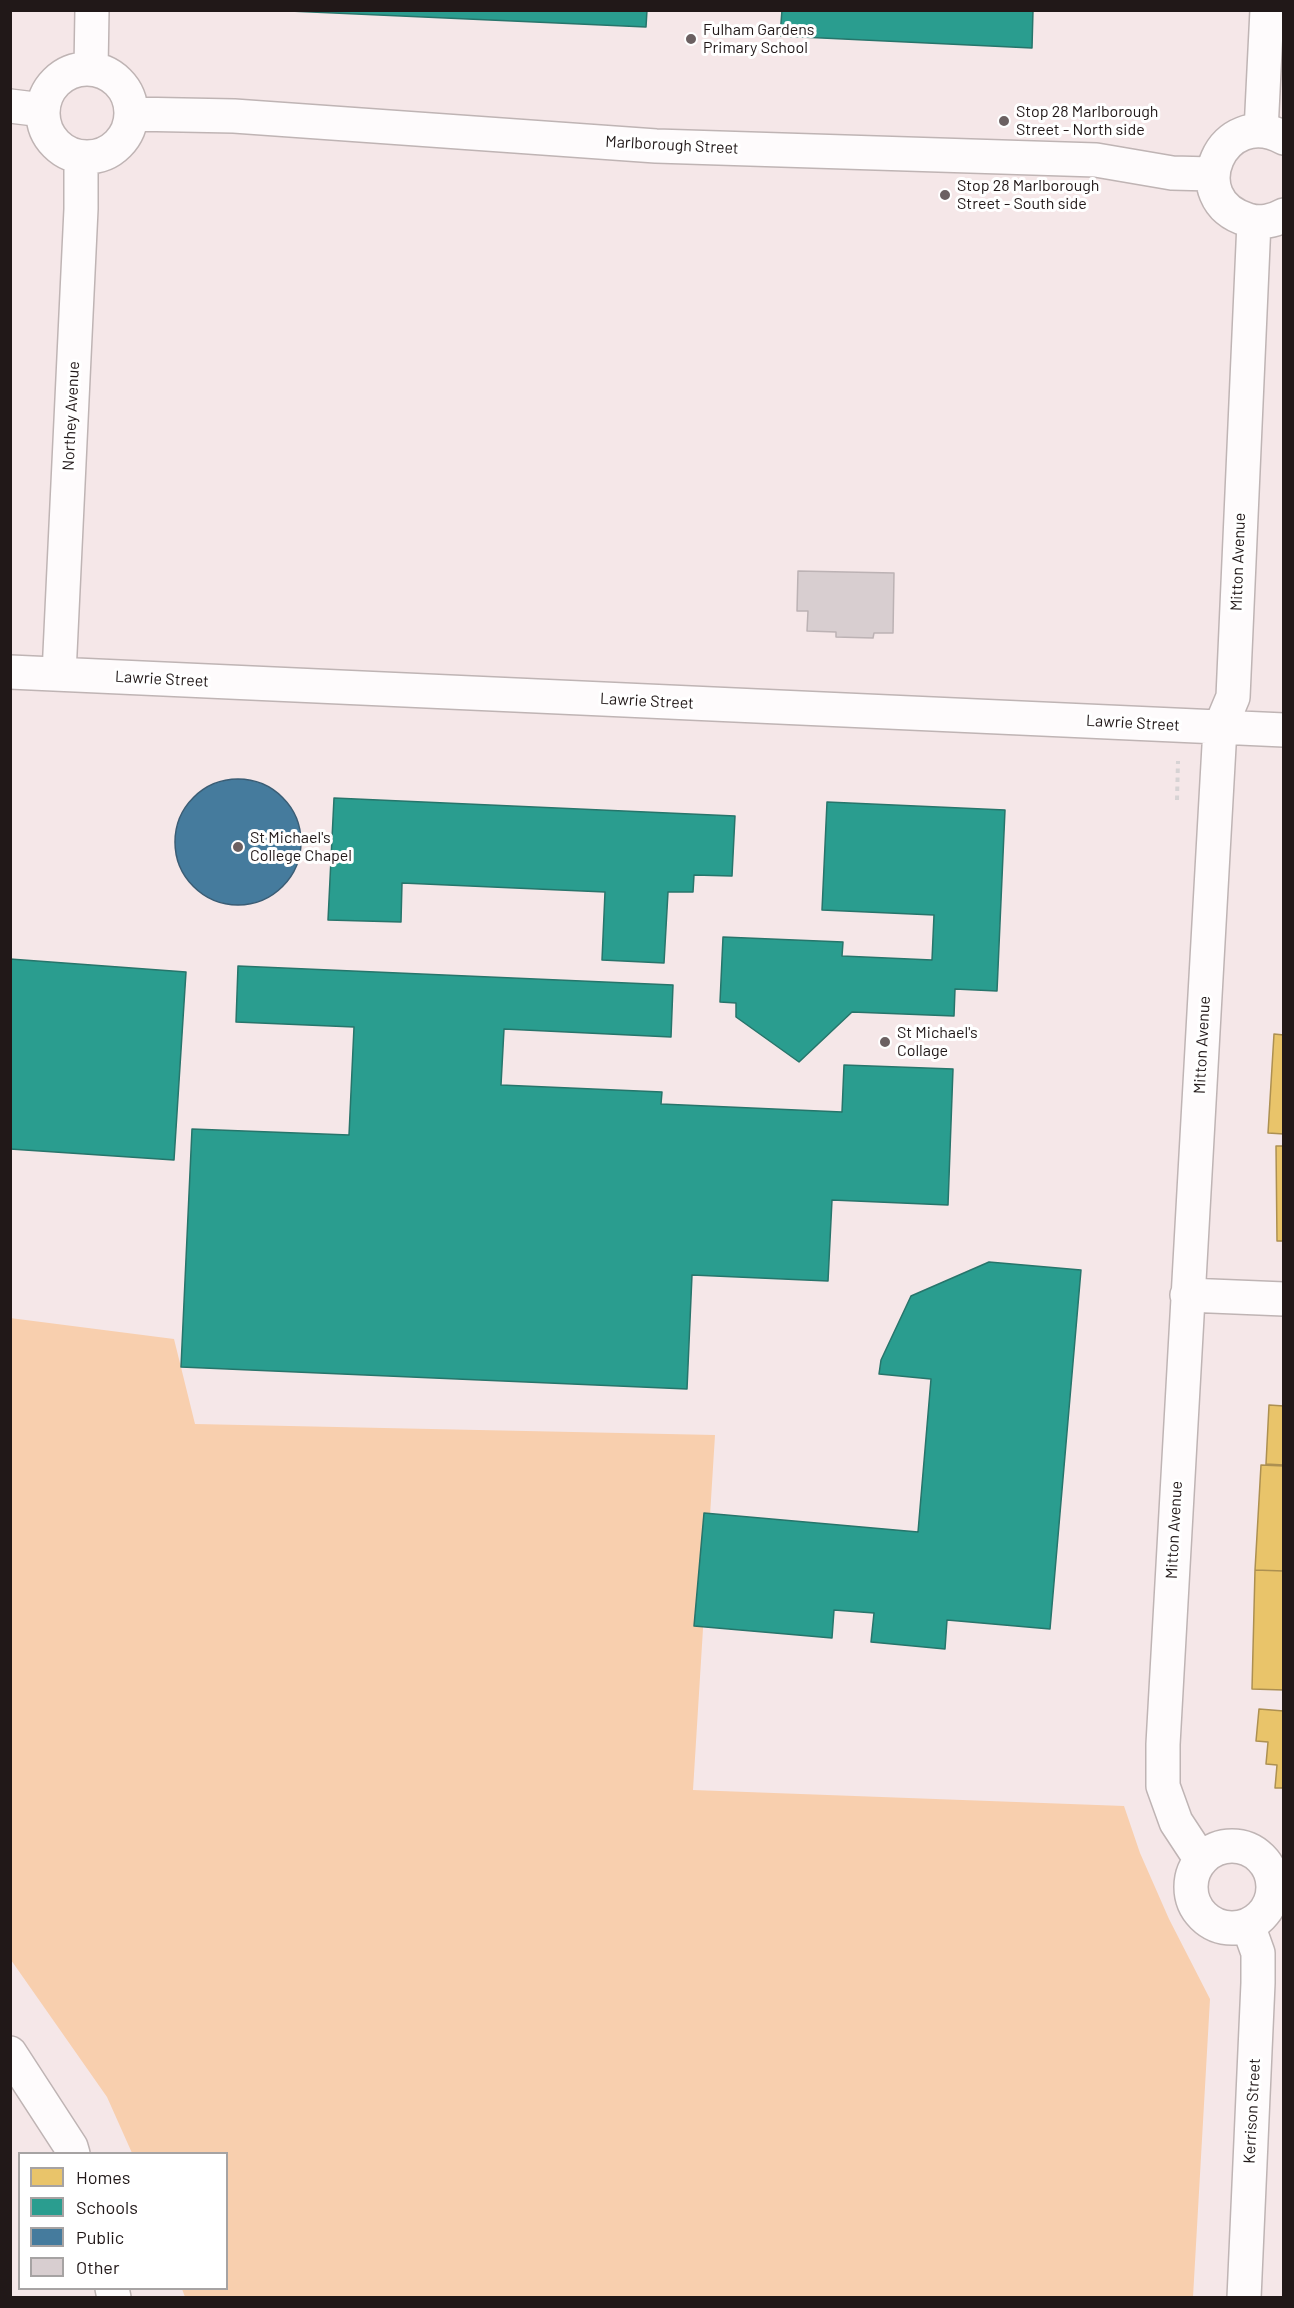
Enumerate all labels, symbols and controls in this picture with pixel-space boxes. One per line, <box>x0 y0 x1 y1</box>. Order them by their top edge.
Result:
place label: Fulham Gardens Primary School <box>703 20 815 58</box>
marker: Fulham Gardens Primary School <box>684 32 698 46</box>
place label: Stop 28 Marlborough Street - North side <box>1016 102 1158 140</box>
marker: Stop 28 Marlborough Street - North side <box>997 114 1011 128</box>
street label: Marlborough Street <box>605 132 739 158</box>
place label: Stop 28 Marlborough Street - South side <box>957 176 1099 214</box>
marker: Stop 28 Marlborough Street - South side <box>938 188 952 202</box>
street label: Northey Avenue <box>59 361 83 471</box>
street label: Mitton Avenue <box>1227 513 1249 611</box>
street label: Lawrie Street <box>115 667 209 691</box>
street label: Lawrie Street <box>600 689 694 713</box>
street label: Lawrie Street <box>1086 711 1180 735</box>
place label: St Michael's College Chapel <box>250 828 352 866</box>
marker: St Michael's College Chapel <box>231 840 245 854</box>
street label: Mitton Avenue <box>1190 995 1214 1095</box>
place label: St Michael's Collage <box>897 1023 978 1061</box>
marker: St Michael's Collage <box>878 1035 892 1049</box>
street label: Mitton Avenue <box>1162 1480 1186 1580</box>
street label: Kerrison Street <box>1240 2058 1264 2164</box>
legend <box>18 2152 228 2290</box>
text: Homes <box>76 2166 130 2188</box>
text: Schools <box>76 2196 138 2218</box>
text: Public <box>76 2226 124 2248</box>
text: Other <box>76 2256 119 2278</box>

